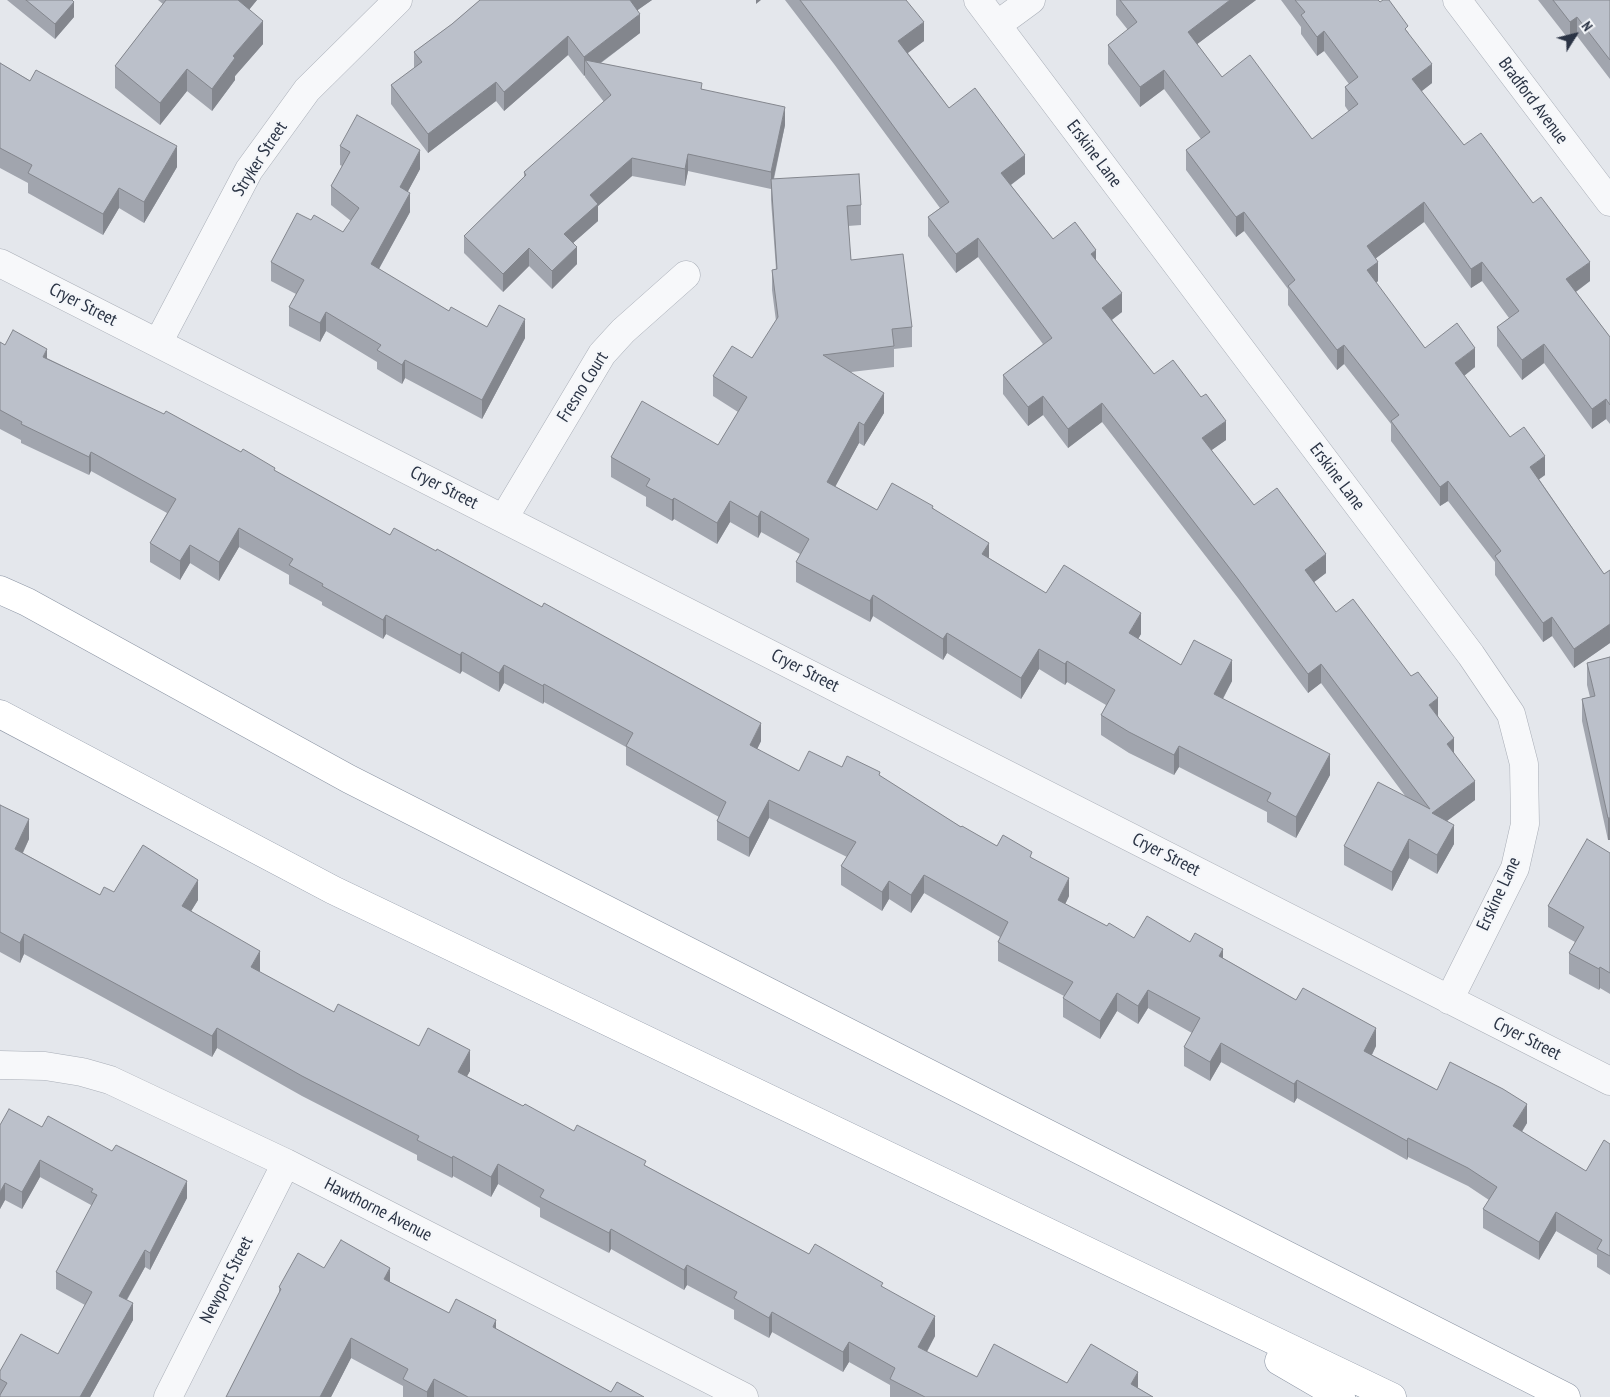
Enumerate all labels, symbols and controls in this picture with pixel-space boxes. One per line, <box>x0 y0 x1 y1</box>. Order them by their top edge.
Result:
north arrow <box>1550 10 1600 60</box>
text: N <box>1578 18 1597 35</box>
street label: Bradford Avenue <box>1493 53 1573 149</box>
street label: Erskine Lane <box>1062 116 1126 192</box>
street label: Stryker Street <box>228 118 292 200</box>
street label: Cryer Street <box>46 279 120 331</box>
street label: Fresno Court <box>553 348 613 426</box>
street label: Erskine Lane <box>1305 439 1369 515</box>
street label: Cryer Street <box>407 462 481 514</box>
street label: Cryer Street <box>768 645 842 697</box>
street label: Cryer Street <box>1129 829 1203 881</box>
street label: Erskine Lane <box>1473 854 1525 934</box>
street label: Cryer Street <box>1490 1013 1564 1065</box>
street label: Hawthorne Avenue <box>321 1174 435 1246</box>
street label: Newport Street <box>196 1233 258 1327</box>

